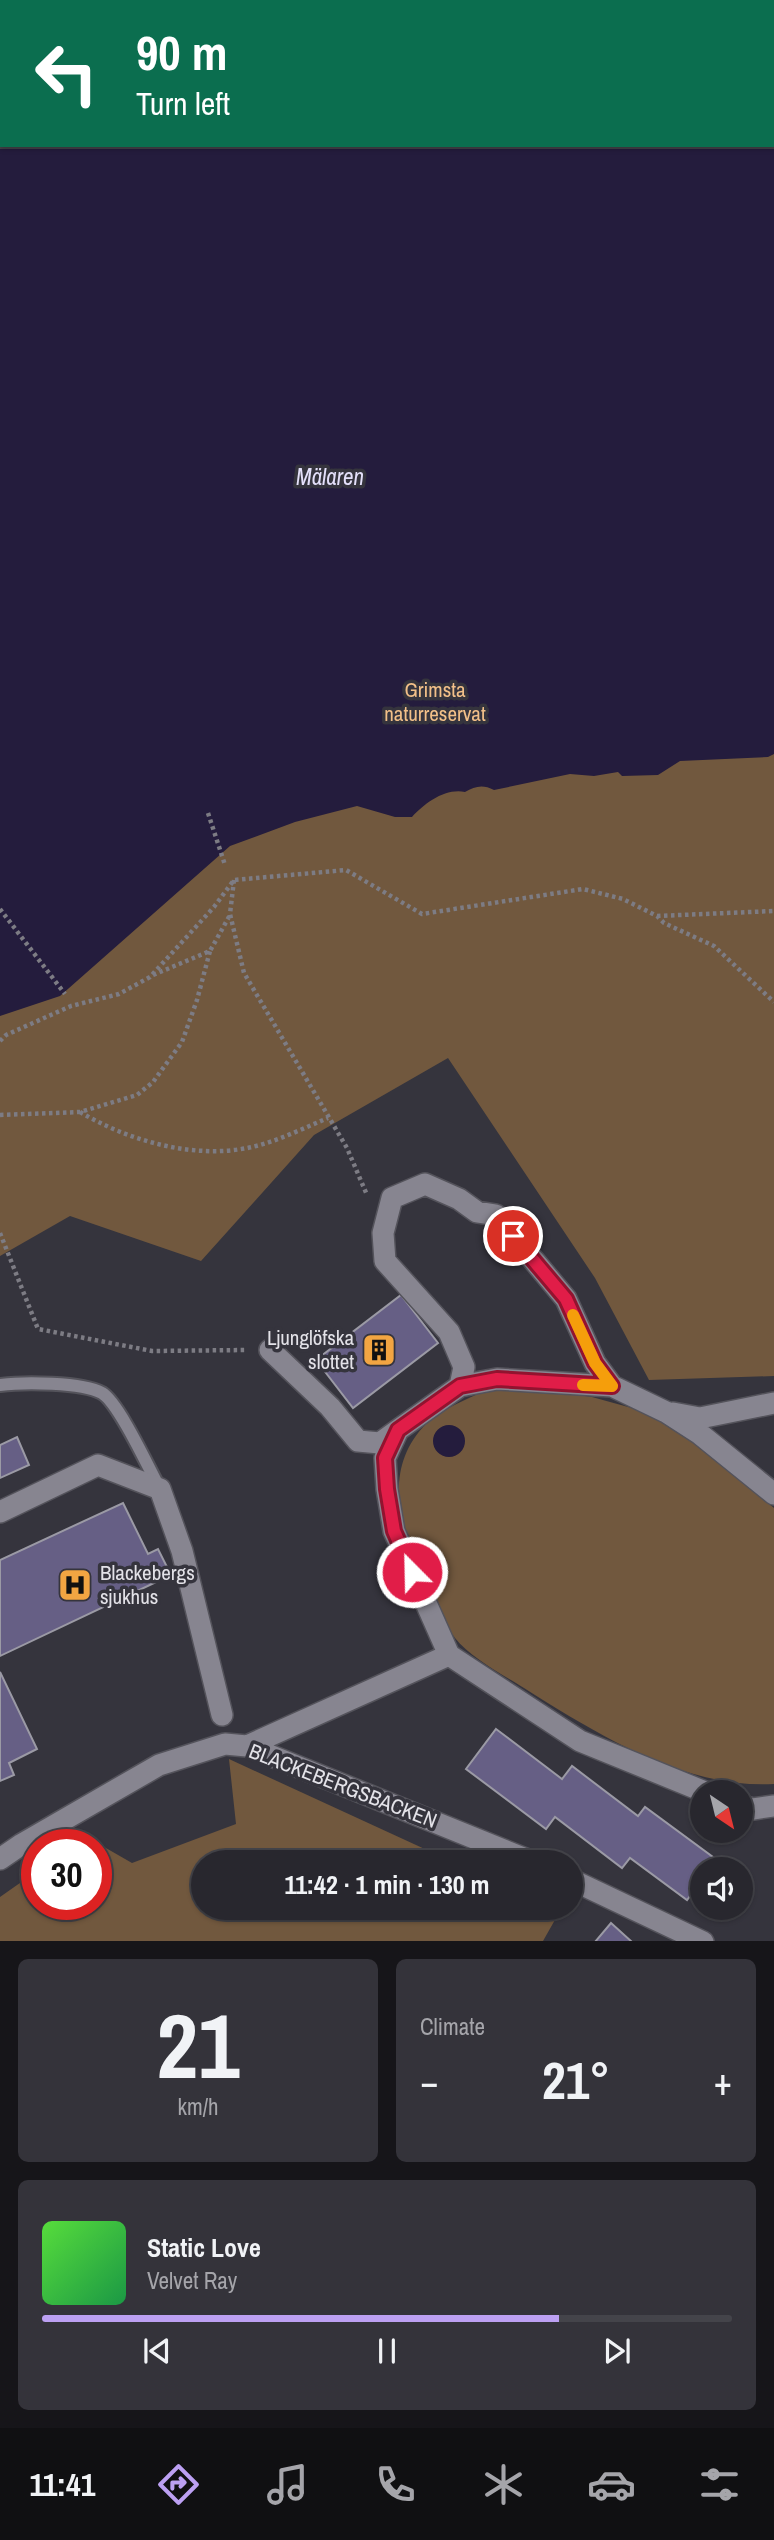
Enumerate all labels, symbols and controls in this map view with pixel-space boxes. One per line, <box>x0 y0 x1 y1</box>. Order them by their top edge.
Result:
text: 90 m <box>136 19 228 85</box>
icon: left <box>21 28 112 119</box>
text: Turn left <box>136 82 230 125</box>
water label: Mälaren <box>296 461 364 492</box>
park label: Grimsta naturreservat <box>384 675 486 728</box>
pin <box>483 1206 543 1266</box>
icon: arrive <box>494 1217 532 1255</box>
place label: Ljunglöfska slottet <box>267 1323 354 1376</box>
building icon: Ljunglöfska slottet <box>360 1331 398 1369</box>
position arrow <box>375 1535 449 1609</box>
place label: Blackebergs sjukhus <box>100 1558 195 1611</box>
hospital icon: Blackebergs sjukhus <box>56 1566 94 1604</box>
street label: BLACKEBERGSBACKEN <box>245 1736 441 1835</box>
north arrow <box>690 1780 752 1843</box>
map controls <box>690 1780 753 1920</box>
speed limit sign: 30 <box>21 1829 112 1920</box>
button: sound <box>690 1857 753 1920</box>
text: 11:42 · 1 min · 130 m <box>284 1867 490 1902</box>
text: 21 <box>157 1984 240 2106</box>
text: Climate <box>420 2011 485 2042</box>
text: 21° <box>542 2045 610 2115</box>
text: − <box>420 2056 438 2107</box>
text: + <box>714 2056 732 2107</box>
text: km/h <box>178 2091 218 2122</box>
text: Static Love <box>147 2230 261 2265</box>
text: Velvet Ray <box>147 2265 237 2296</box>
icon: previous <box>138 2332 176 2370</box>
icon: pause <box>368 2332 406 2370</box>
icon: next <box>598 2332 636 2370</box>
icon: directions <box>154 2460 203 2509</box>
icon: music <box>263 2460 312 2509</box>
icon: phone <box>371 2460 420 2509</box>
icon: climate <box>479 2460 528 2509</box>
icon: car <box>587 2460 636 2509</box>
icon: filters <box>695 2460 744 2509</box>
text: 11:41 <box>30 2463 95 2506</box>

